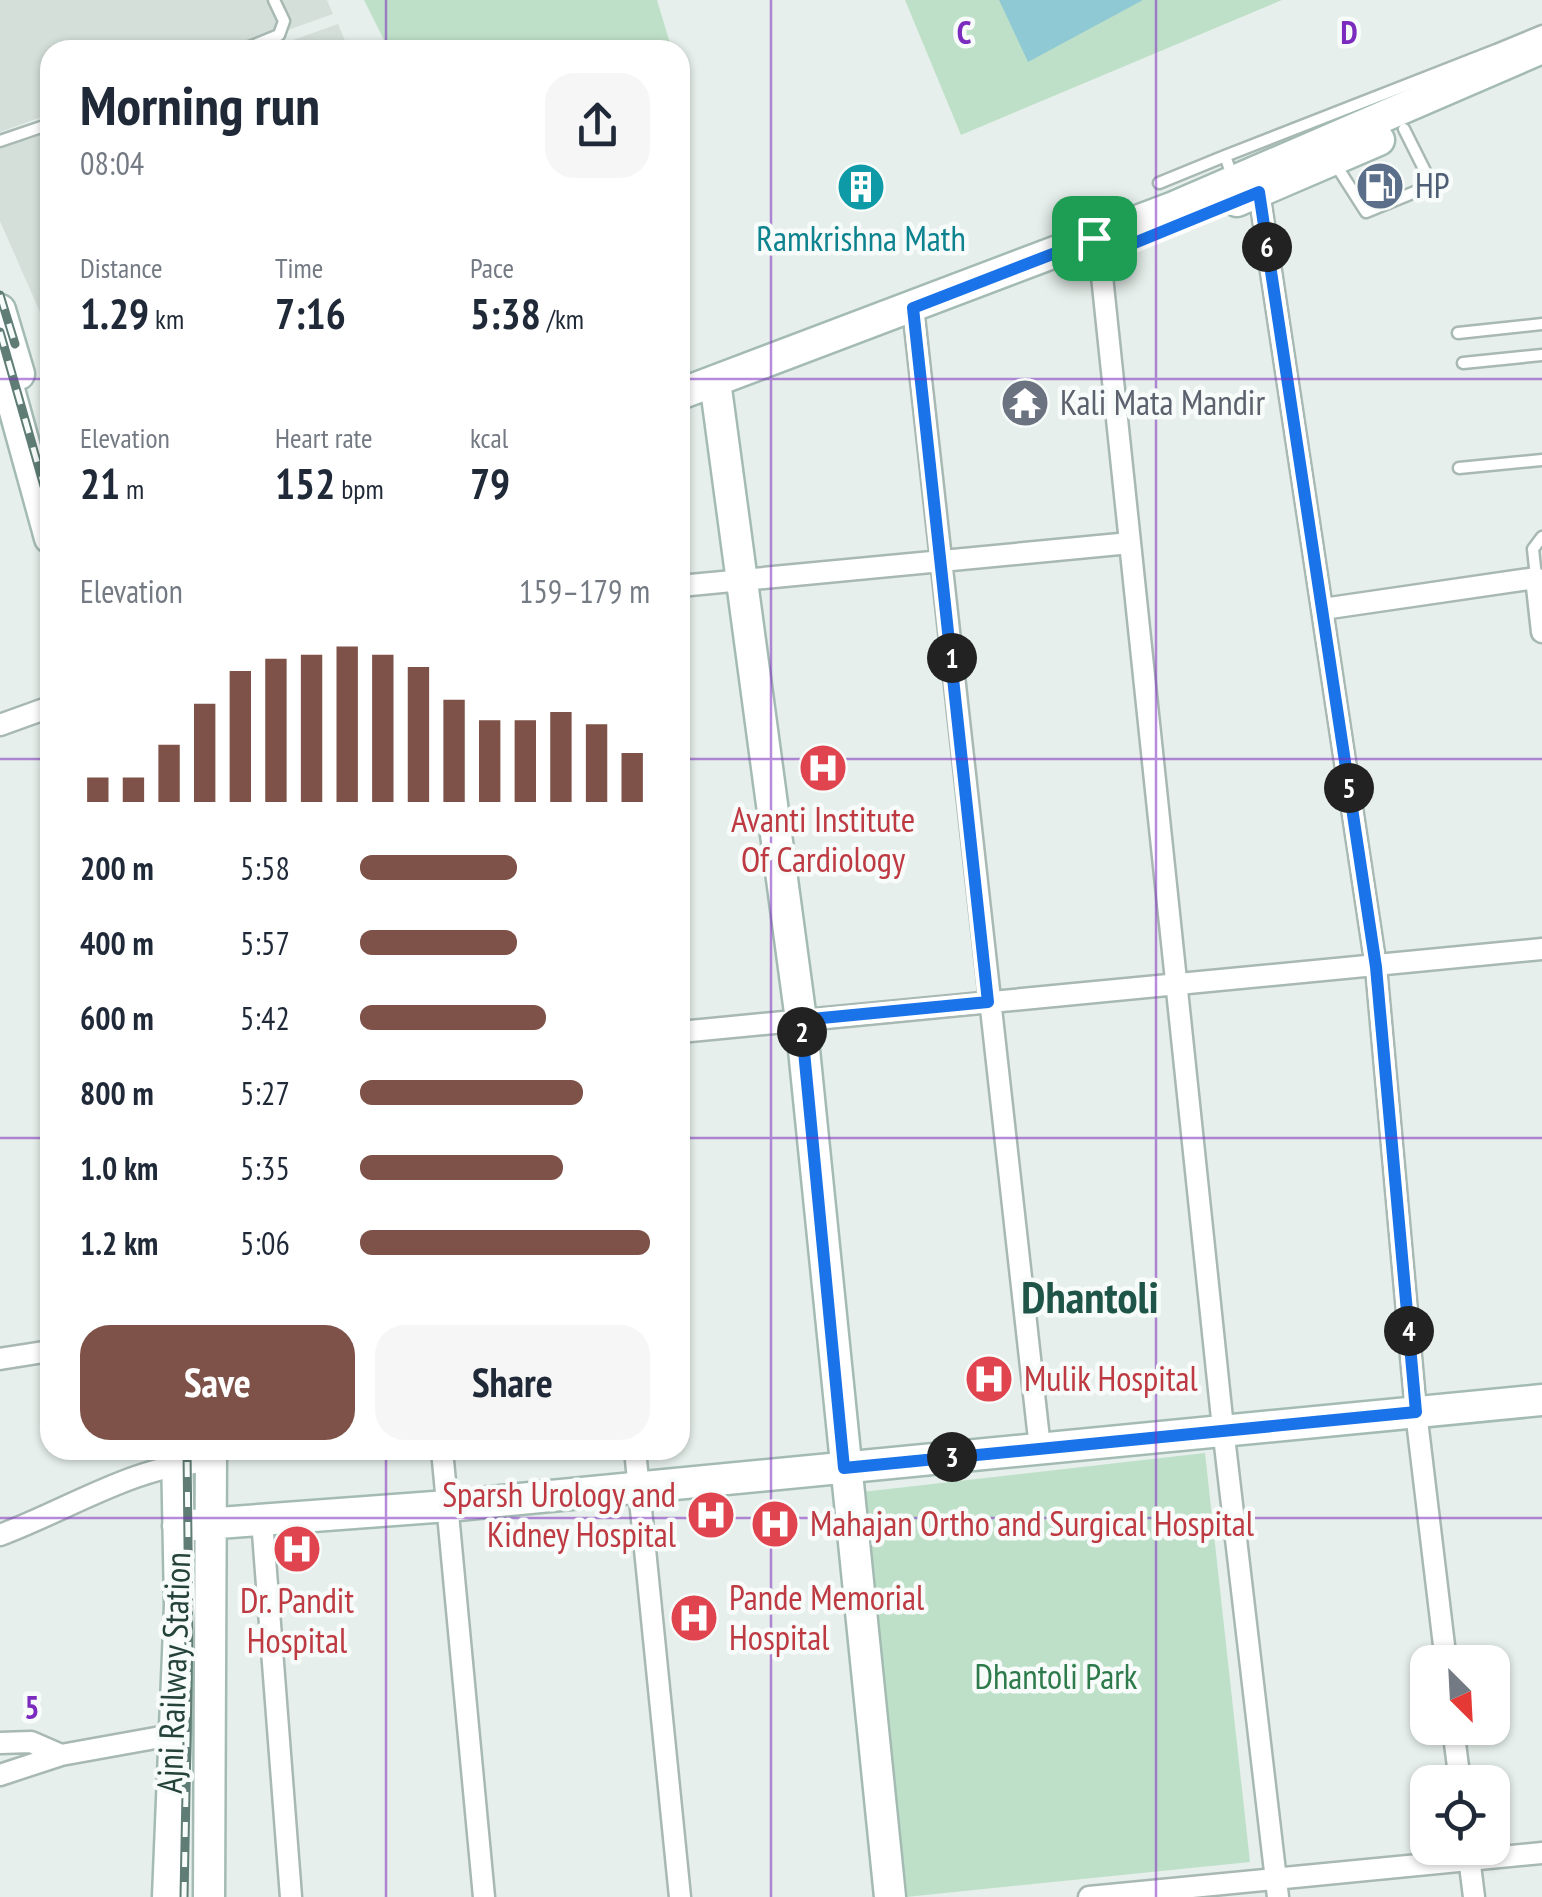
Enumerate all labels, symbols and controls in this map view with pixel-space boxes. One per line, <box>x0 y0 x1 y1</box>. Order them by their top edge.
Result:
text: C <box>957 11 972 53</box>
text: D <box>1340 11 1358 53</box>
text: Morning run <box>80 69 320 140</box>
button: share <box>545 73 650 178</box>
text: 08:04 <box>80 142 144 184</box>
fuel station icon: HP <box>1354 160 1406 212</box>
building icon: Ramkrishna Math <box>835 161 887 213</box>
place label: HP <box>1415 162 1450 208</box>
pin <box>1052 196 1137 281</box>
icon: arrive <box>1067 211 1122 266</box>
place label: Ramkrishna Math <box>756 215 966 261</box>
pin: 6 <box>1242 222 1292 272</box>
text: 6 <box>1260 228 1274 265</box>
text: Distance <box>80 249 163 286</box>
text: Time <box>275 249 323 286</box>
text: Pace <box>470 249 514 286</box>
text: 1.29 <box>80 286 149 341</box>
text: 7:16 <box>275 286 346 341</box>
text: 5:38 <box>470 286 541 341</box>
text: km <box>149 300 184 337</box>
text: /km <box>541 300 584 337</box>
temple icon: Kali Mata Mandir <box>999 377 1051 429</box>
place label: Kali Mata Mandir <box>1060 379 1265 425</box>
text: Elevation <box>80 419 170 456</box>
text: Heart rate <box>275 419 373 456</box>
text: kcal <box>470 419 508 456</box>
text: 21 <box>80 456 120 511</box>
text: 152 <box>275 456 335 511</box>
text: 79 <box>470 456 510 511</box>
text: m <box>120 470 144 507</box>
text: bpm <box>335 470 384 507</box>
text: Elevation <box>80 570 183 612</box>
text: 159–179 m <box>519 570 650 612</box>
pin: 1 <box>927 633 977 683</box>
text: 1 <box>945 639 959 676</box>
hospital icon: Avanti Institute Of Cardiology <box>797 742 849 794</box>
pin: 5 <box>1324 763 1374 813</box>
text: 5 <box>1342 769 1356 806</box>
place label: Avanti Institute Of Cardiology <box>731 796 915 882</box>
text: 200 m <box>80 847 154 889</box>
text: 5:58 <box>240 847 290 889</box>
text: 400 m <box>80 922 154 964</box>
text: 5:57 <box>240 922 290 964</box>
text: 600 m <box>80 997 154 1039</box>
text: 5:42 <box>240 997 290 1039</box>
pin: 2 <box>777 1007 827 1057</box>
text: 2 <box>795 1013 809 1050</box>
text: 800 m <box>80 1072 154 1114</box>
text: 5:27 <box>240 1072 290 1114</box>
text: 1.0 km <box>80 1147 158 1189</box>
text: 5:35 <box>240 1147 290 1189</box>
text: 1.2 km <box>80 1222 158 1264</box>
text: 5:06 <box>240 1222 290 1264</box>
district label: Dhantoli <box>1021 1267 1159 1325</box>
pin: 4 <box>1384 1306 1434 1356</box>
text: 4 <box>1402 1312 1416 1349</box>
button: Save <box>80 1325 355 1440</box>
button: Share <box>375 1325 650 1440</box>
hospital icon: Mulik Hospital <box>963 1353 1015 1405</box>
place label: Mulik Hospital <box>1024 1355 1198 1401</box>
pin: 3 <box>927 1432 977 1482</box>
text: 3 <box>945 1438 959 1475</box>
place label: Sparsh Urology and Kidney Hospital <box>442 1471 676 1557</box>
hospital icon: Sparsh Urology and Kidney Hospital <box>685 1489 737 1541</box>
hospital icon: Mahajan Ortho and Surgical Hospital <box>749 1498 801 1550</box>
place label: Mahajan Ortho and Surgical Hospital <box>810 1500 1254 1546</box>
hospital icon: Dr. Pandit Hospital <box>271 1523 323 1575</box>
street label: Ajni Railway Station <box>146 1551 200 1794</box>
place label: Pande Memorial Hospital <box>729 1574 924 1660</box>
place label: Dr. Pandit Hospital <box>240 1577 354 1663</box>
hospital icon: Pande Memorial Hospital <box>668 1592 720 1644</box>
north arrow <box>1410 1645 1510 1745</box>
map controls <box>1410 1645 1510 1865</box>
park label: Dhantoli Park <box>975 1653 1138 1699</box>
text: 5 <box>24 1686 40 1728</box>
button: locate <box>1410 1765 1510 1865</box>

